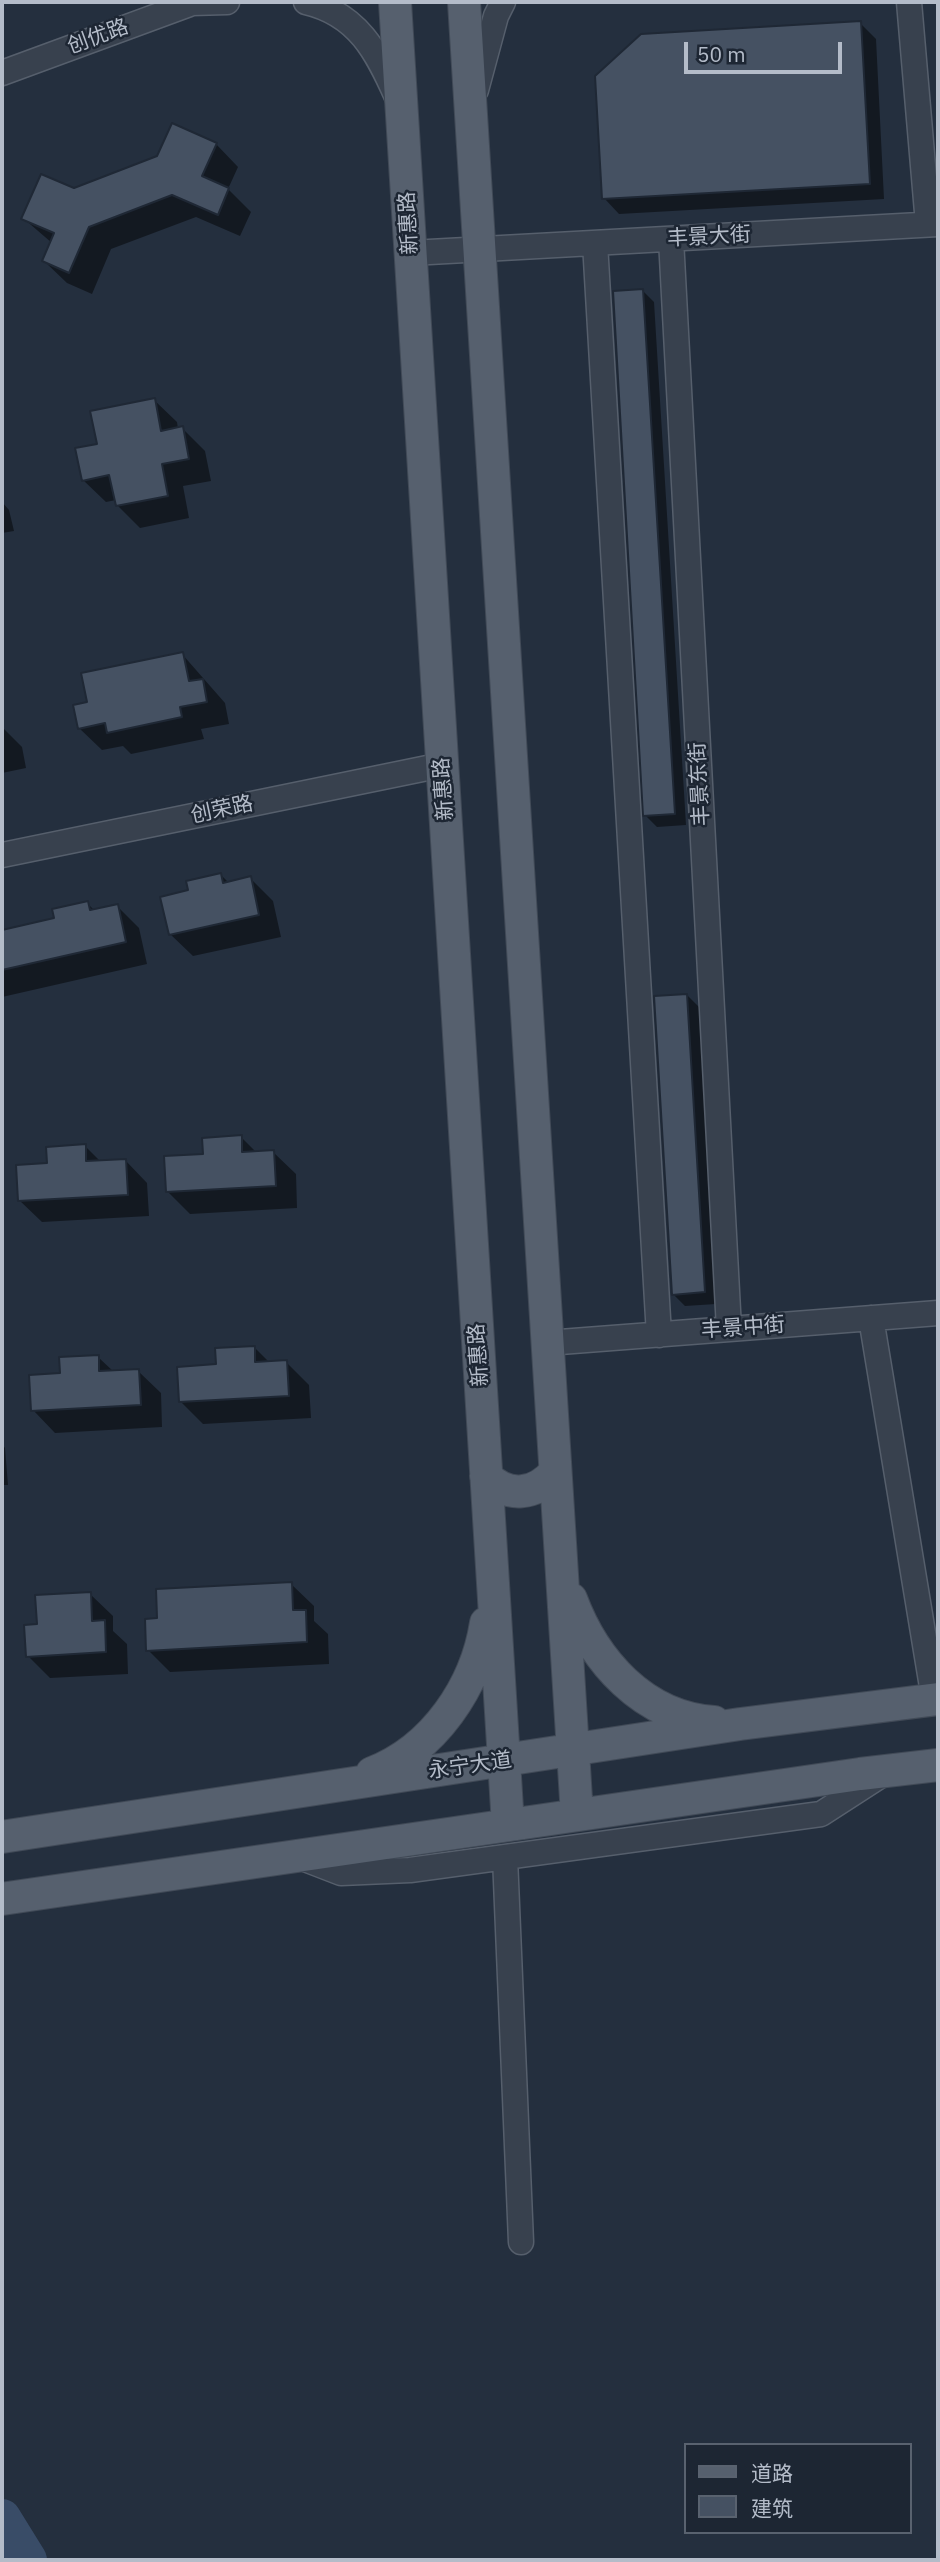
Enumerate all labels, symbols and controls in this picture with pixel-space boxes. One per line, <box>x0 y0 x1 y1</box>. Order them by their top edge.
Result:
street label: 创优路 <box>64 14 132 60</box>
scale bar <box>688 28 846 72</box>
text: 50 m <box>697 40 746 68</box>
street label: 新惠路 <box>395 191 423 255</box>
street label: 丰景大街 <box>666 222 752 252</box>
street label: 丰景东街 <box>685 741 715 827</box>
street label: 新惠路 <box>429 757 459 821</box>
street label: 创荣路 <box>189 791 255 829</box>
street label: 丰景中街 <box>700 1313 786 1343</box>
street label: 新惠路 <box>464 1323 494 1387</box>
street label: 永宁大道 <box>427 1748 513 1784</box>
legend <box>684 2443 912 2534</box>
text: 道路 <box>751 2459 793 2487</box>
text: 建筑 <box>751 2494 793 2522</box>

